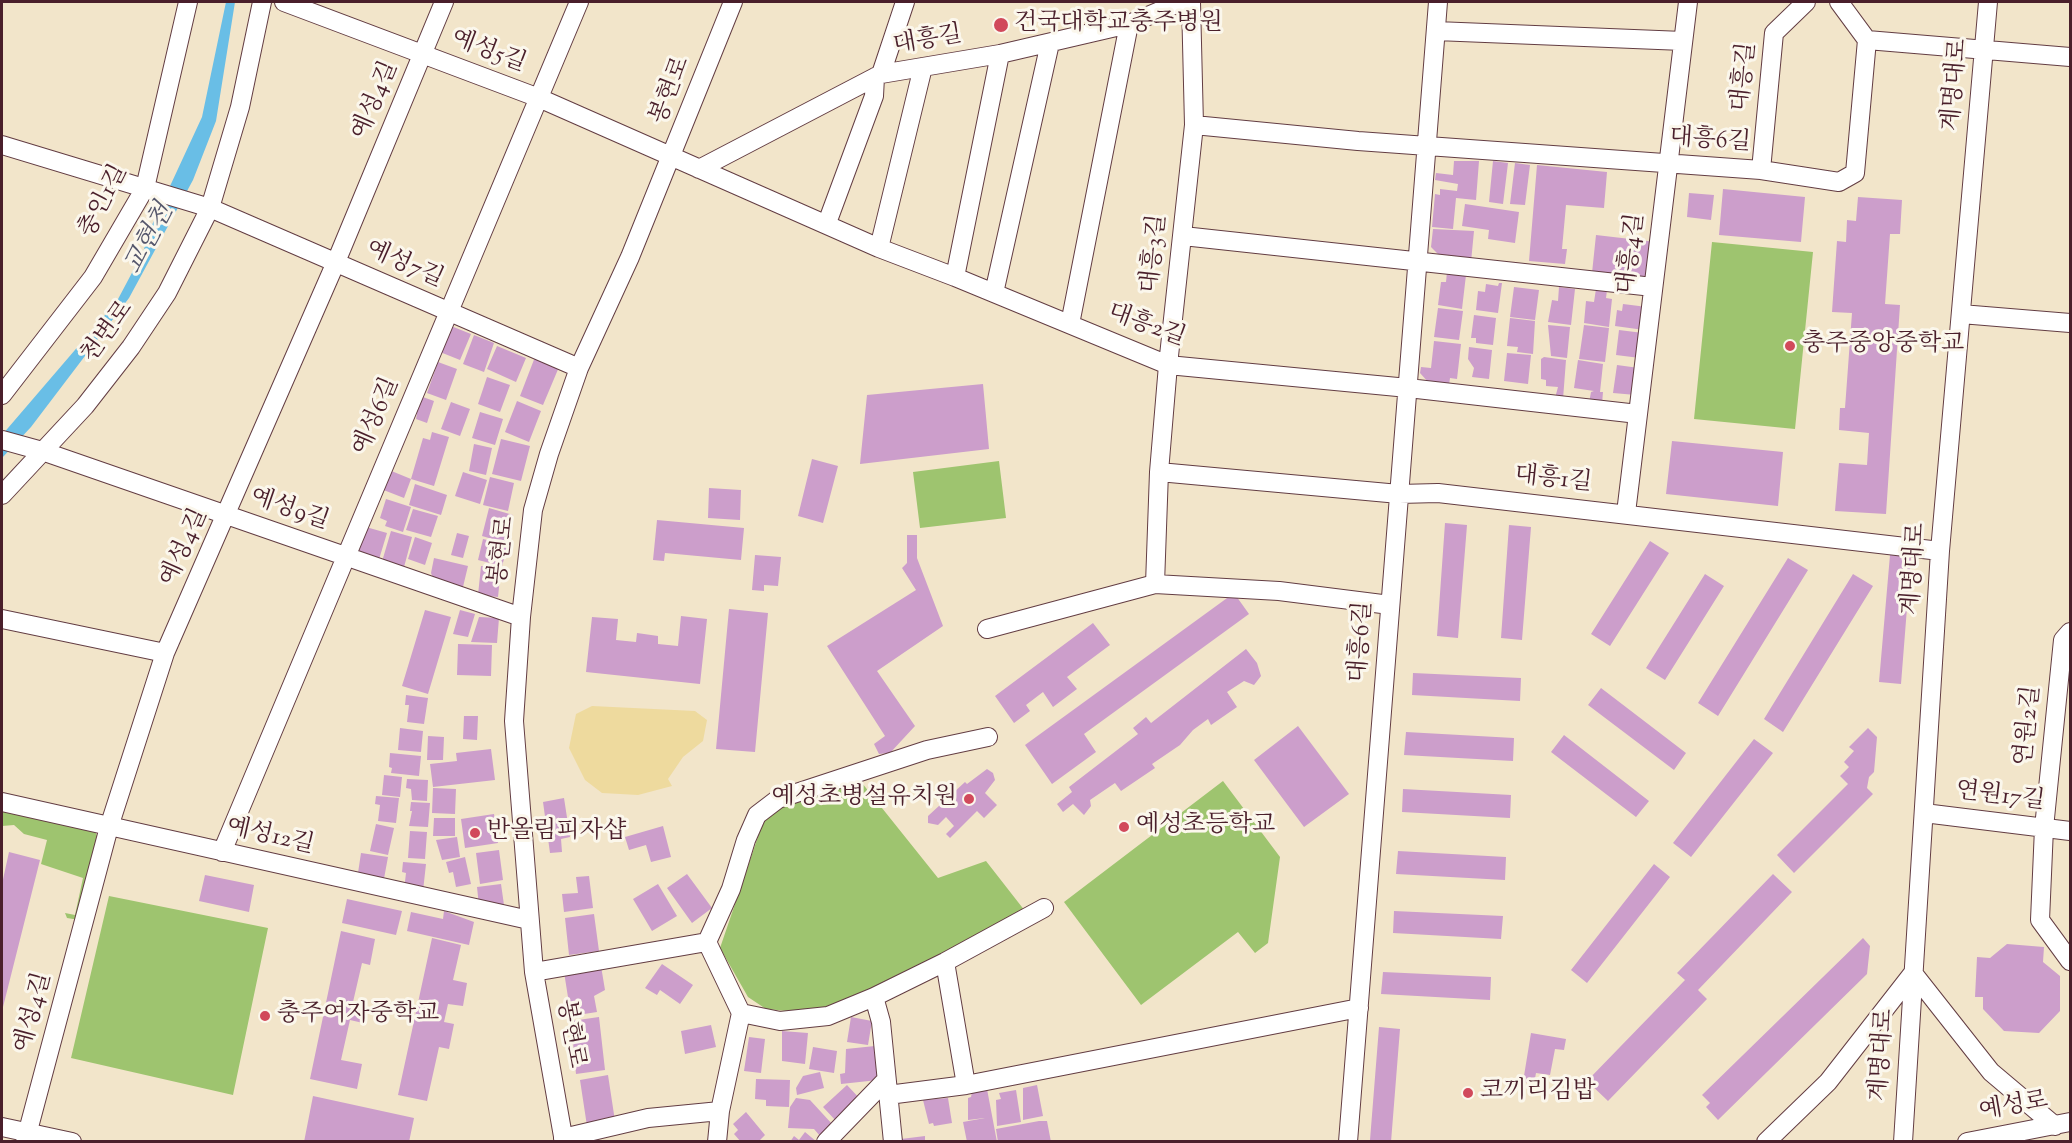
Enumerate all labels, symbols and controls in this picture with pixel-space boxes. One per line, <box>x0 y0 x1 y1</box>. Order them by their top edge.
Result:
place label: 건국대학교충주병원 <box>1014 11 1223 39</box>
marker: 건국대학교충주병원 <box>992 16 1010 34</box>
street label: 대흥길 <box>891 22 965 62</box>
street label: 예성5길 <box>447 26 529 80</box>
street label: 계명대로 <box>1939 38 1975 132</box>
street label: 대흥길 <box>1728 41 1764 113</box>
street label: 봉현로 <box>646 53 698 129</box>
street label: 예성4길 <box>348 58 406 144</box>
street label: 대흥6길 <box>1668 125 1752 159</box>
street label: 충인1길 <box>75 161 135 243</box>
water label: 교현천 <box>120 199 182 281</box>
street label: 대흥4길 <box>1614 212 1652 296</box>
street label: 대흥3길 <box>1138 213 1174 295</box>
street label: 예성7길 <box>361 236 447 296</box>
street label: 천변로 <box>77 296 141 370</box>
street label: 대흥2길 <box>1103 300 1189 354</box>
place label: 충주중앙중학교 <box>1802 332 1964 360</box>
marker: 충주중앙중학교 <box>1783 339 1797 353</box>
street label: 예성6길 <box>349 374 407 460</box>
street label: 대흥1길 <box>1513 463 1593 499</box>
street label: 예성9길 <box>246 484 332 538</box>
street label: 예성4길 <box>156 505 216 591</box>
street label: 봉현로 <box>485 515 523 587</box>
street label: 계명대로 <box>1898 522 1934 616</box>
street label: 대흥6길 <box>1346 600 1380 684</box>
street label: 연원2길 <box>2011 684 2049 768</box>
street label: 연원17길 <box>1954 778 2046 818</box>
place label: 예성초병설유치원 <box>772 785 957 813</box>
marker: 예성초병설유치원 <box>962 792 976 806</box>
place label: 예성초등학교 <box>1136 813 1275 841</box>
street label: 예성12길 <box>223 814 317 862</box>
place label: 반올림피자샵 <box>487 819 626 847</box>
marker: 예성초등학교 <box>1117 820 1131 834</box>
marker: 반올림피자샵 <box>468 826 482 840</box>
street label: 예성4길 <box>11 970 59 1056</box>
street label: 봉현로 <box>549 997 589 1071</box>
place label: 충주여자중학교 <box>277 1002 439 1030</box>
street label: 계명대로 <box>1866 1008 1902 1102</box>
marker: 충주여자중학교 <box>258 1009 272 1023</box>
place label: 코끼리김밥 <box>1480 1079 1596 1107</box>
marker: 코끼리김밥 <box>1461 1086 1475 1100</box>
street label: 예성로 <box>1977 1088 2051 1128</box>

